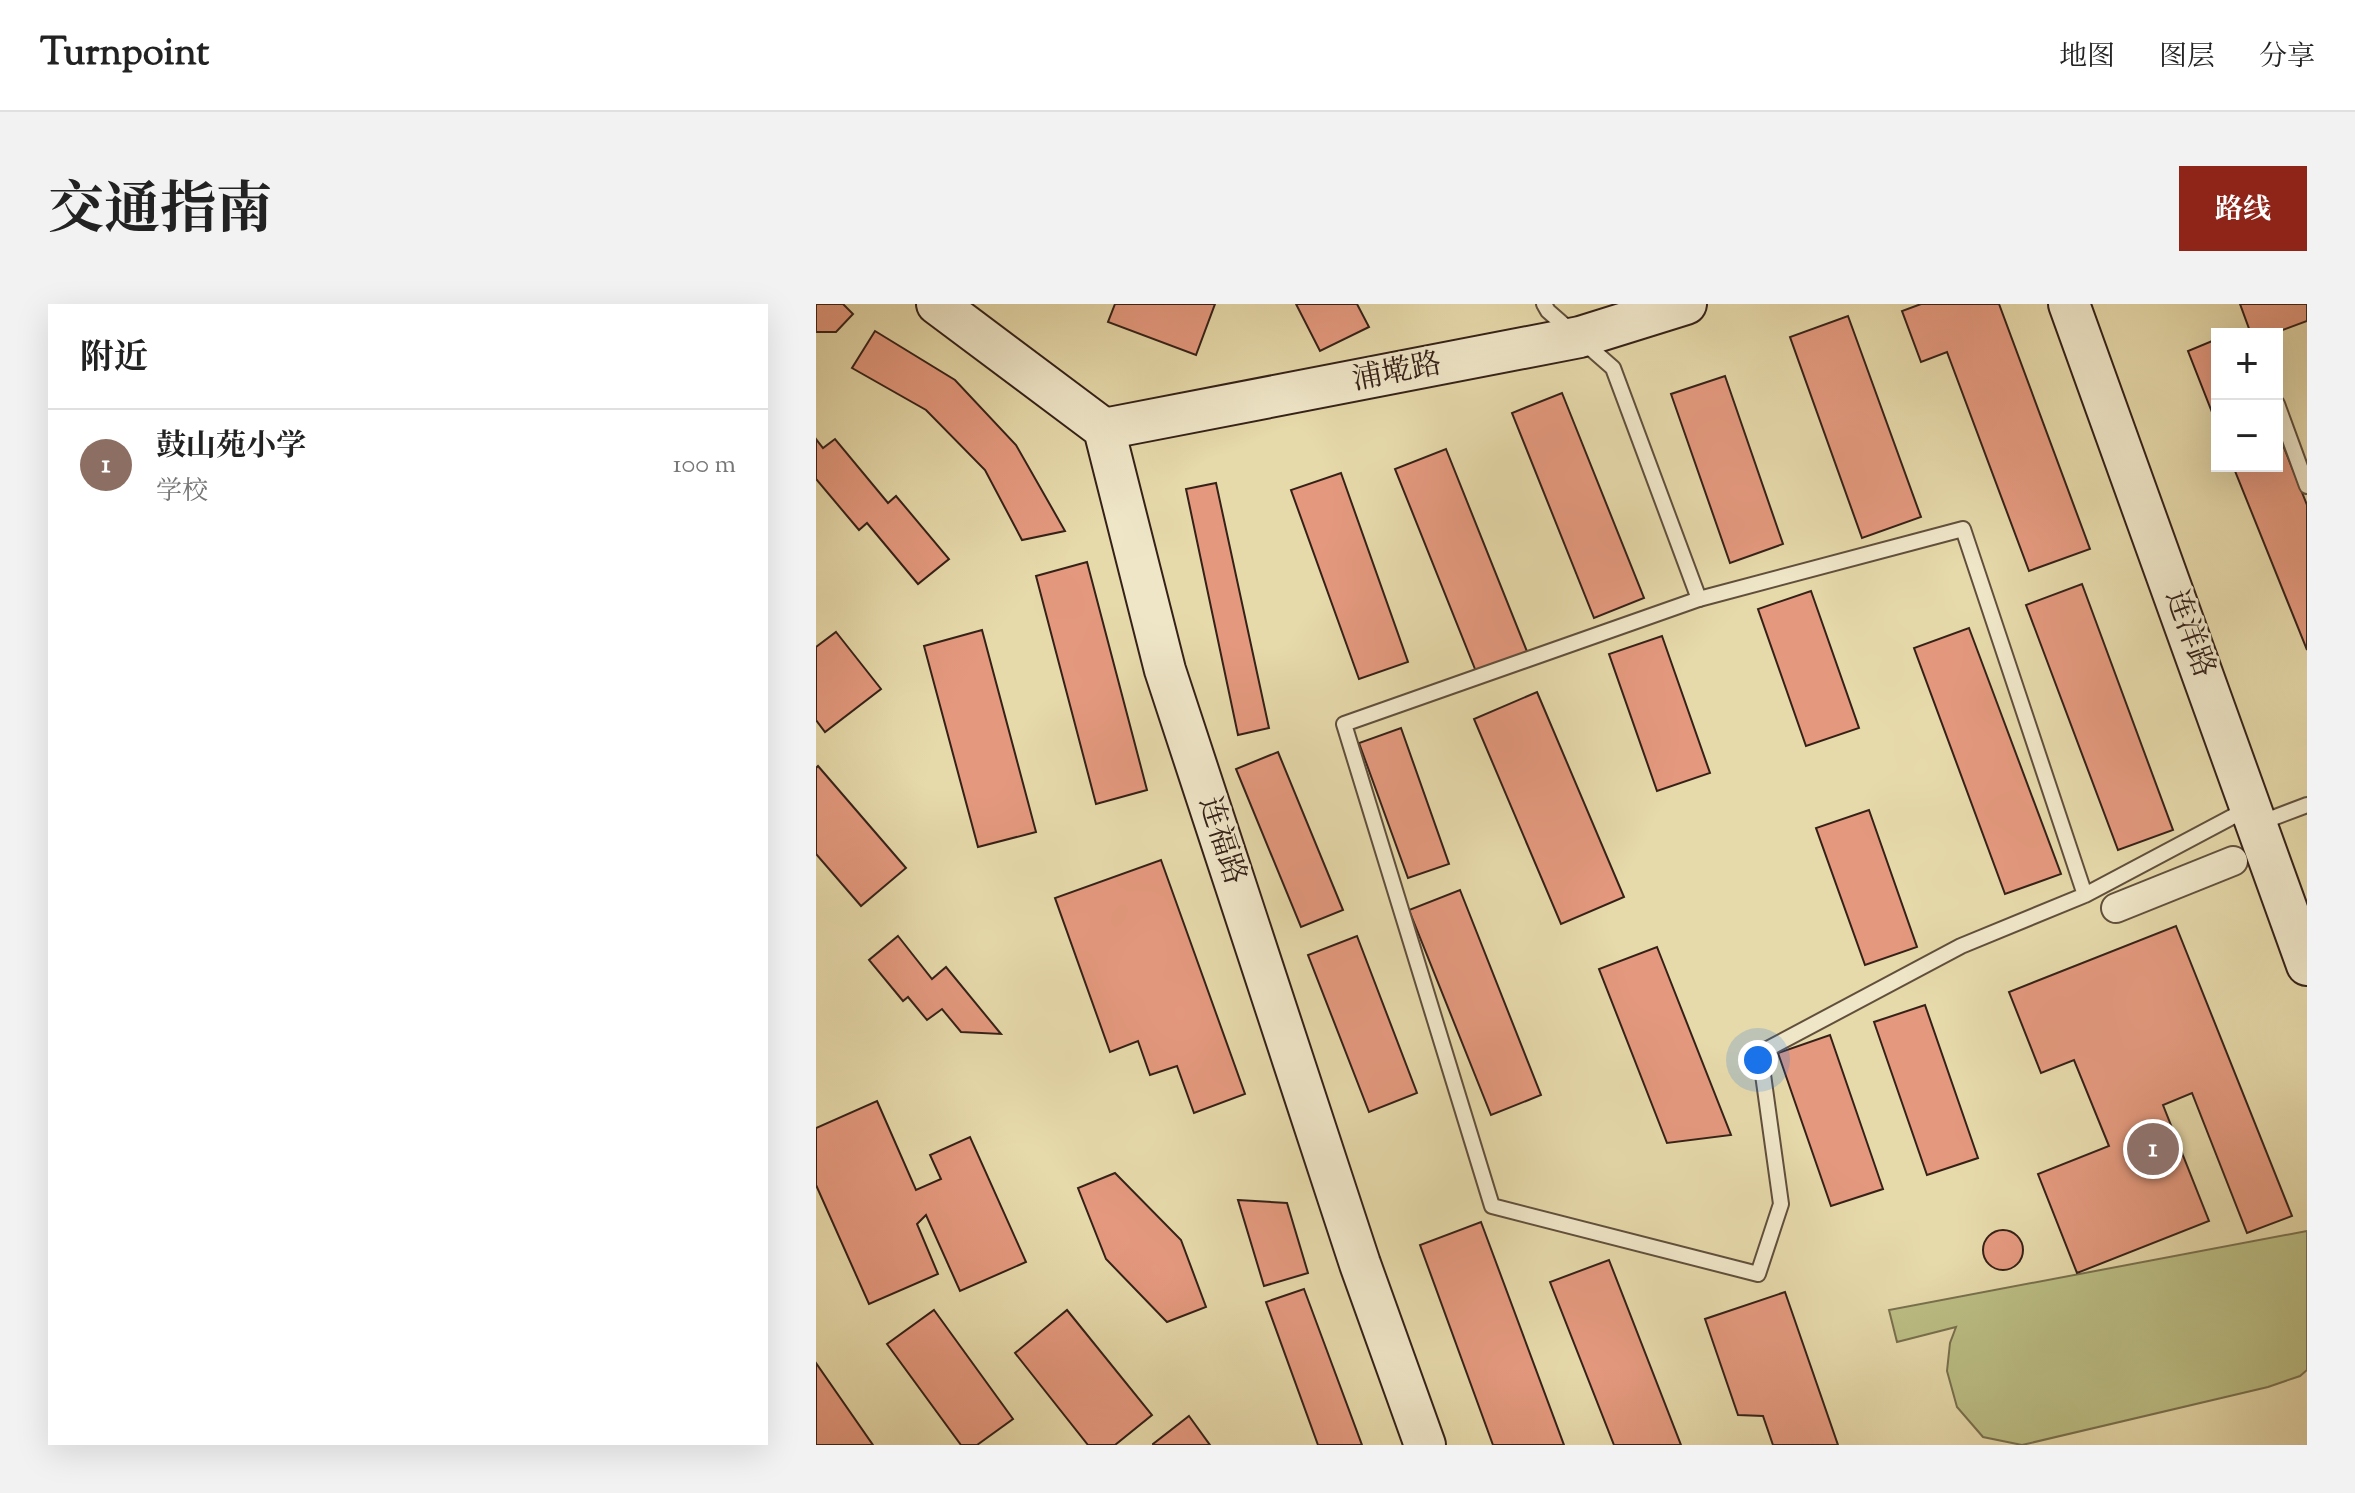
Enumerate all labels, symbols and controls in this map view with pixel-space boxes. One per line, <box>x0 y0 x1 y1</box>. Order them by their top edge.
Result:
text: Turnpoint <box>40 28 209 82</box>
text: 地图 <box>2059 38 2115 78</box>
text: 图层 <box>2159 38 2215 78</box>
text: 分享 <box>2259 38 2315 78</box>
button: 路线 <box>2179 166 2307 251</box>
text: 交通指南 <box>48 173 272 254</box>
map controls <box>2211 328 2283 472</box>
button: + <box>2211 328 2283 400</box>
text: 附近 <box>80 335 148 384</box>
street label: 浦墘路 <box>1349 343 1445 403</box>
button: − <box>2211 400 2283 472</box>
text: 鼓山苑小学 <box>156 426 306 469</box>
text: 1 <box>102 447 110 484</box>
text: 100 m <box>673 447 736 484</box>
text: 学校 <box>156 474 208 511</box>
street label: 连洋路 <box>2153 584 2225 684</box>
street label: 连福路 <box>1187 792 1255 890</box>
your location <box>1738 1040 1778 1080</box>
pin: 1 <box>2127 1119 2179 1179</box>

